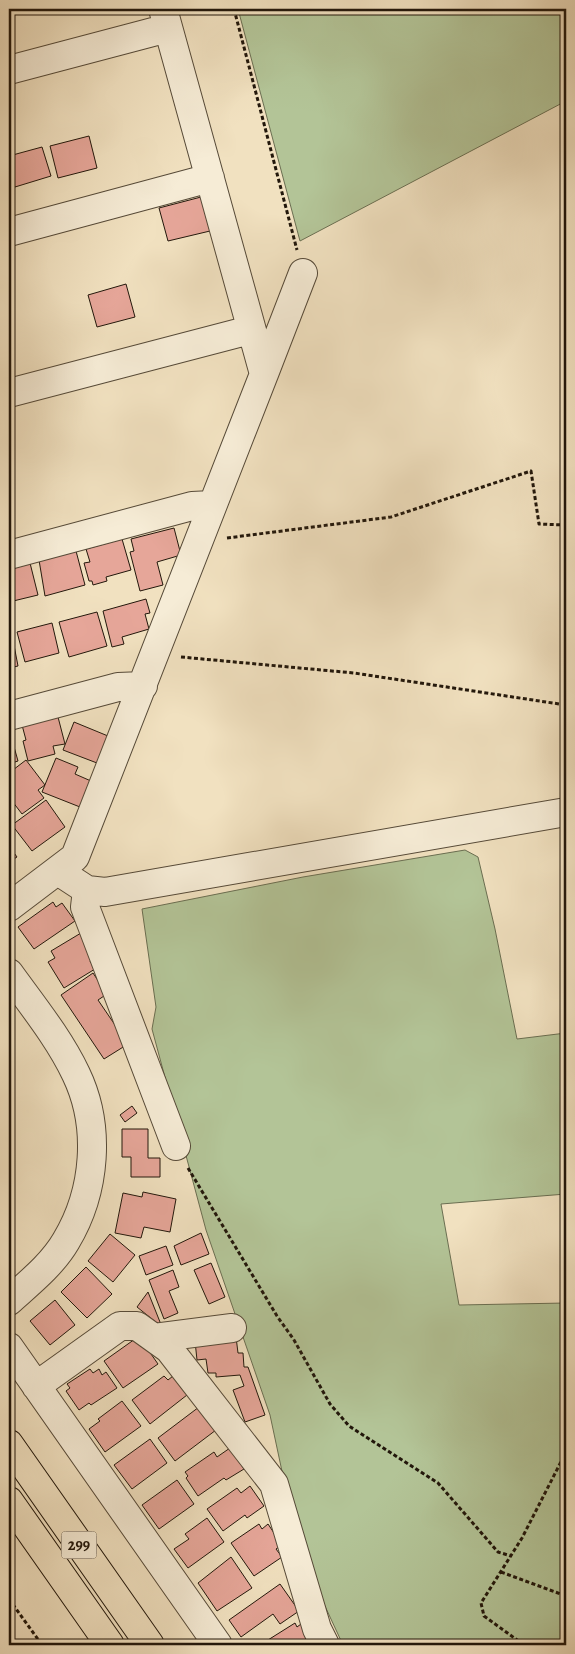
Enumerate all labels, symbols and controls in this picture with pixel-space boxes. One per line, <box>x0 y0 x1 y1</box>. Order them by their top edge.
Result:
road number: 299 <box>62 1532 96 1558</box>

